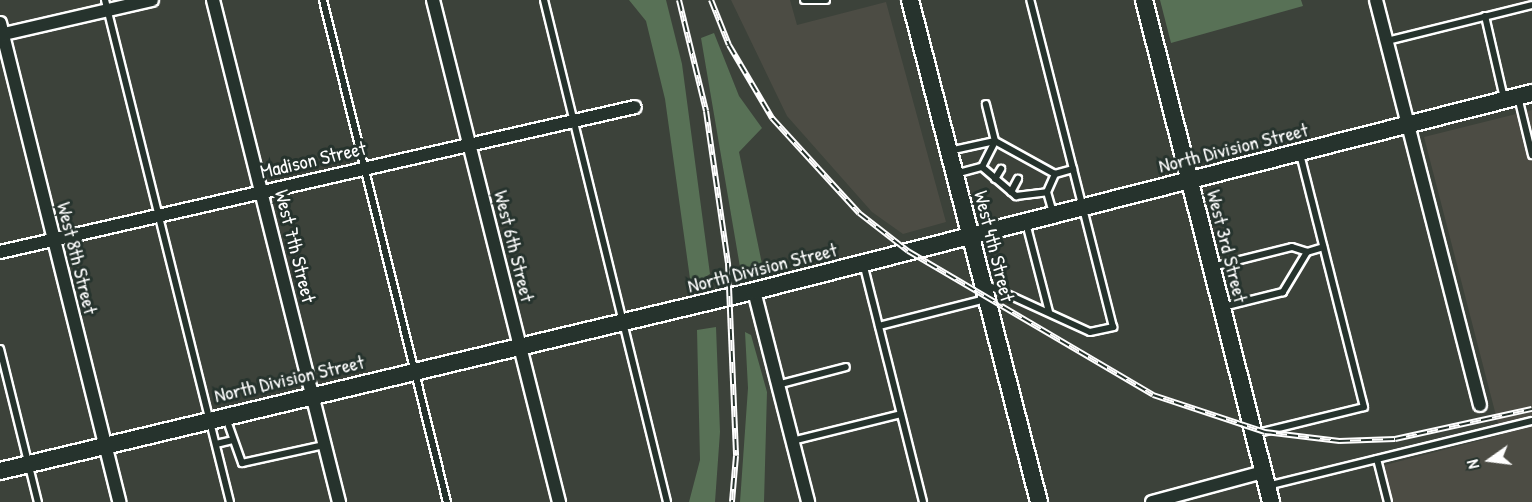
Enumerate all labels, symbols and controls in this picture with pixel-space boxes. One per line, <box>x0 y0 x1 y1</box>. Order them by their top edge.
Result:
street label: North Division Street <box>1156 117 1310 177</box>
street label: Madison Street <box>258 135 368 183</box>
street label: West 7th Street <box>270 187 322 305</box>
street label: West 3rd Street <box>1202 187 1254 305</box>
street label: West 6th Street <box>490 188 540 304</box>
street label: West 4th Street <box>970 188 1020 304</box>
street label: West 8th Street <box>52 200 104 316</box>
street label: North Division Street <box>685 237 839 297</box>
street label: North Division Street <box>212 349 366 407</box>
north arrow <box>1460 430 1520 490</box>
text: N <box>1461 458 1484 471</box>

